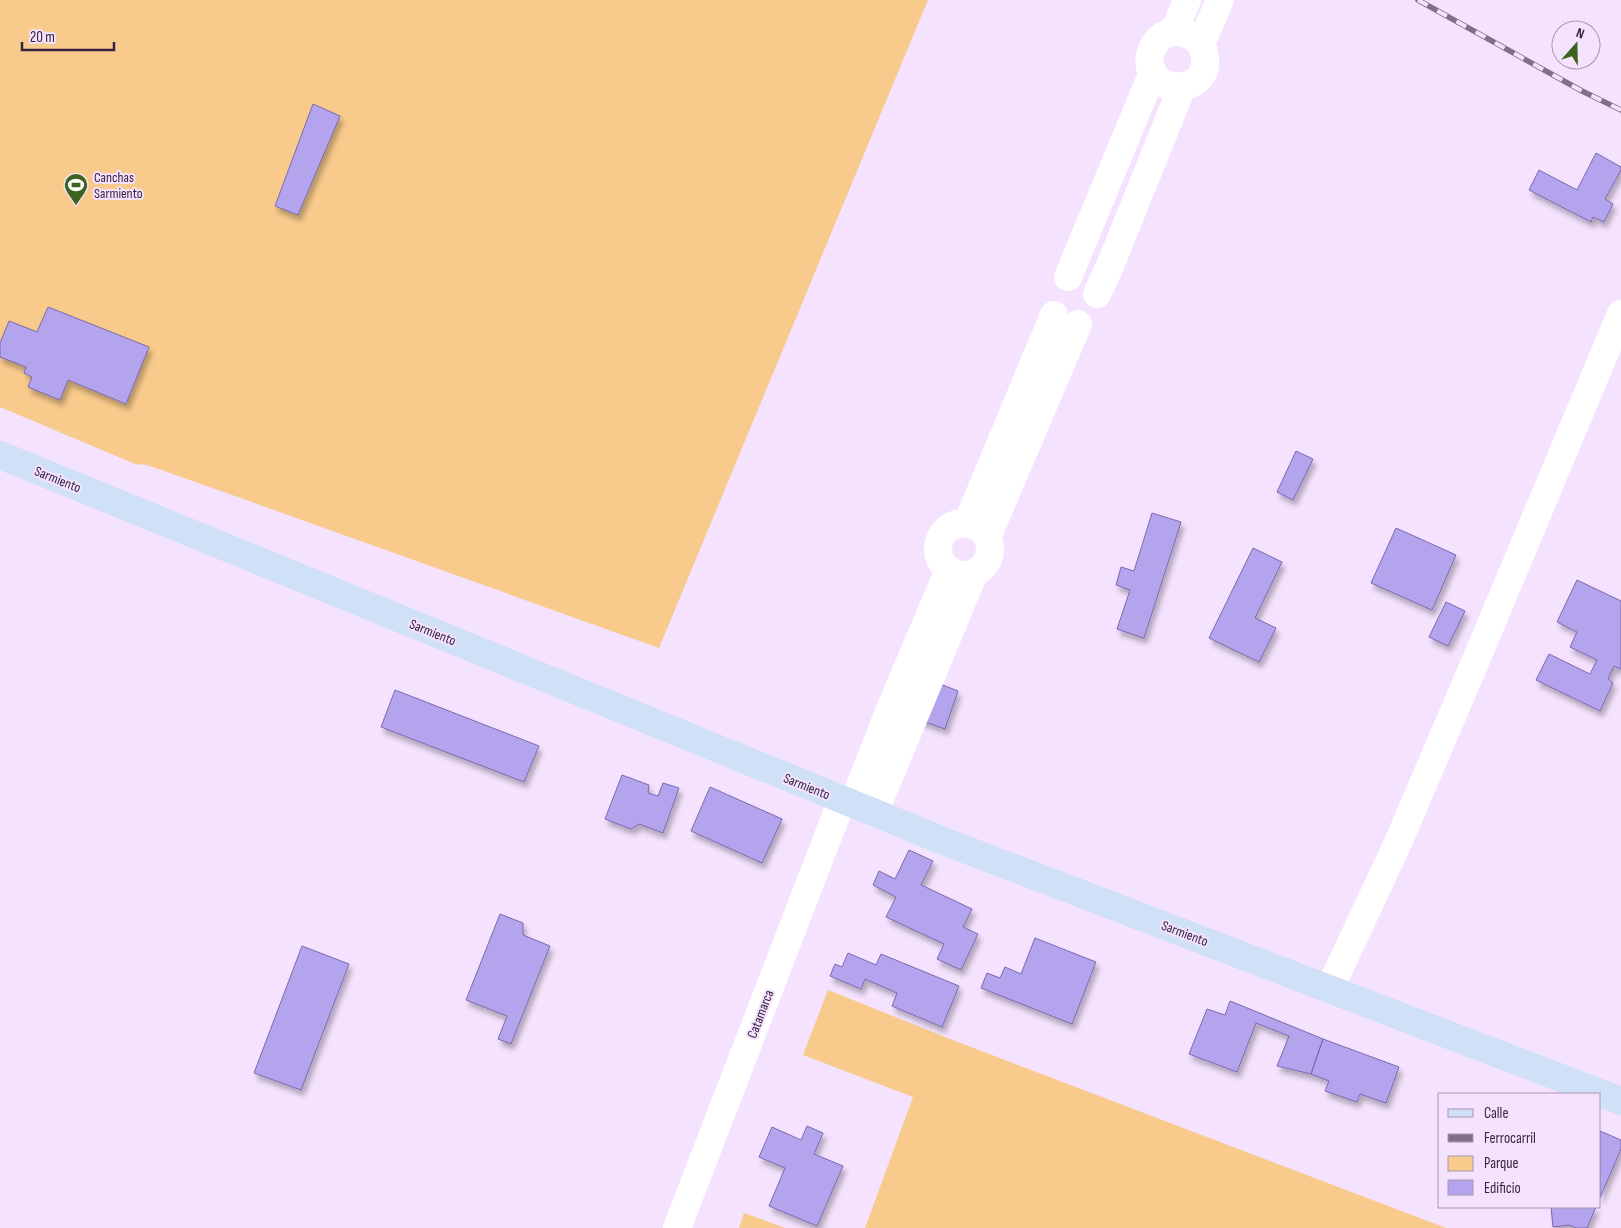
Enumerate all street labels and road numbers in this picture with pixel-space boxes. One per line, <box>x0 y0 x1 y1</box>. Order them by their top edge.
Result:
street label: Sarmiento <box>32 462 84 497</box>
street label: Sarmiento <box>407 615 459 650</box>
street label: Sarmiento <box>781 769 833 804</box>
street label: Sarmiento <box>1159 917 1211 950</box>
street label: Catamarca <box>743 988 777 1041</box>

